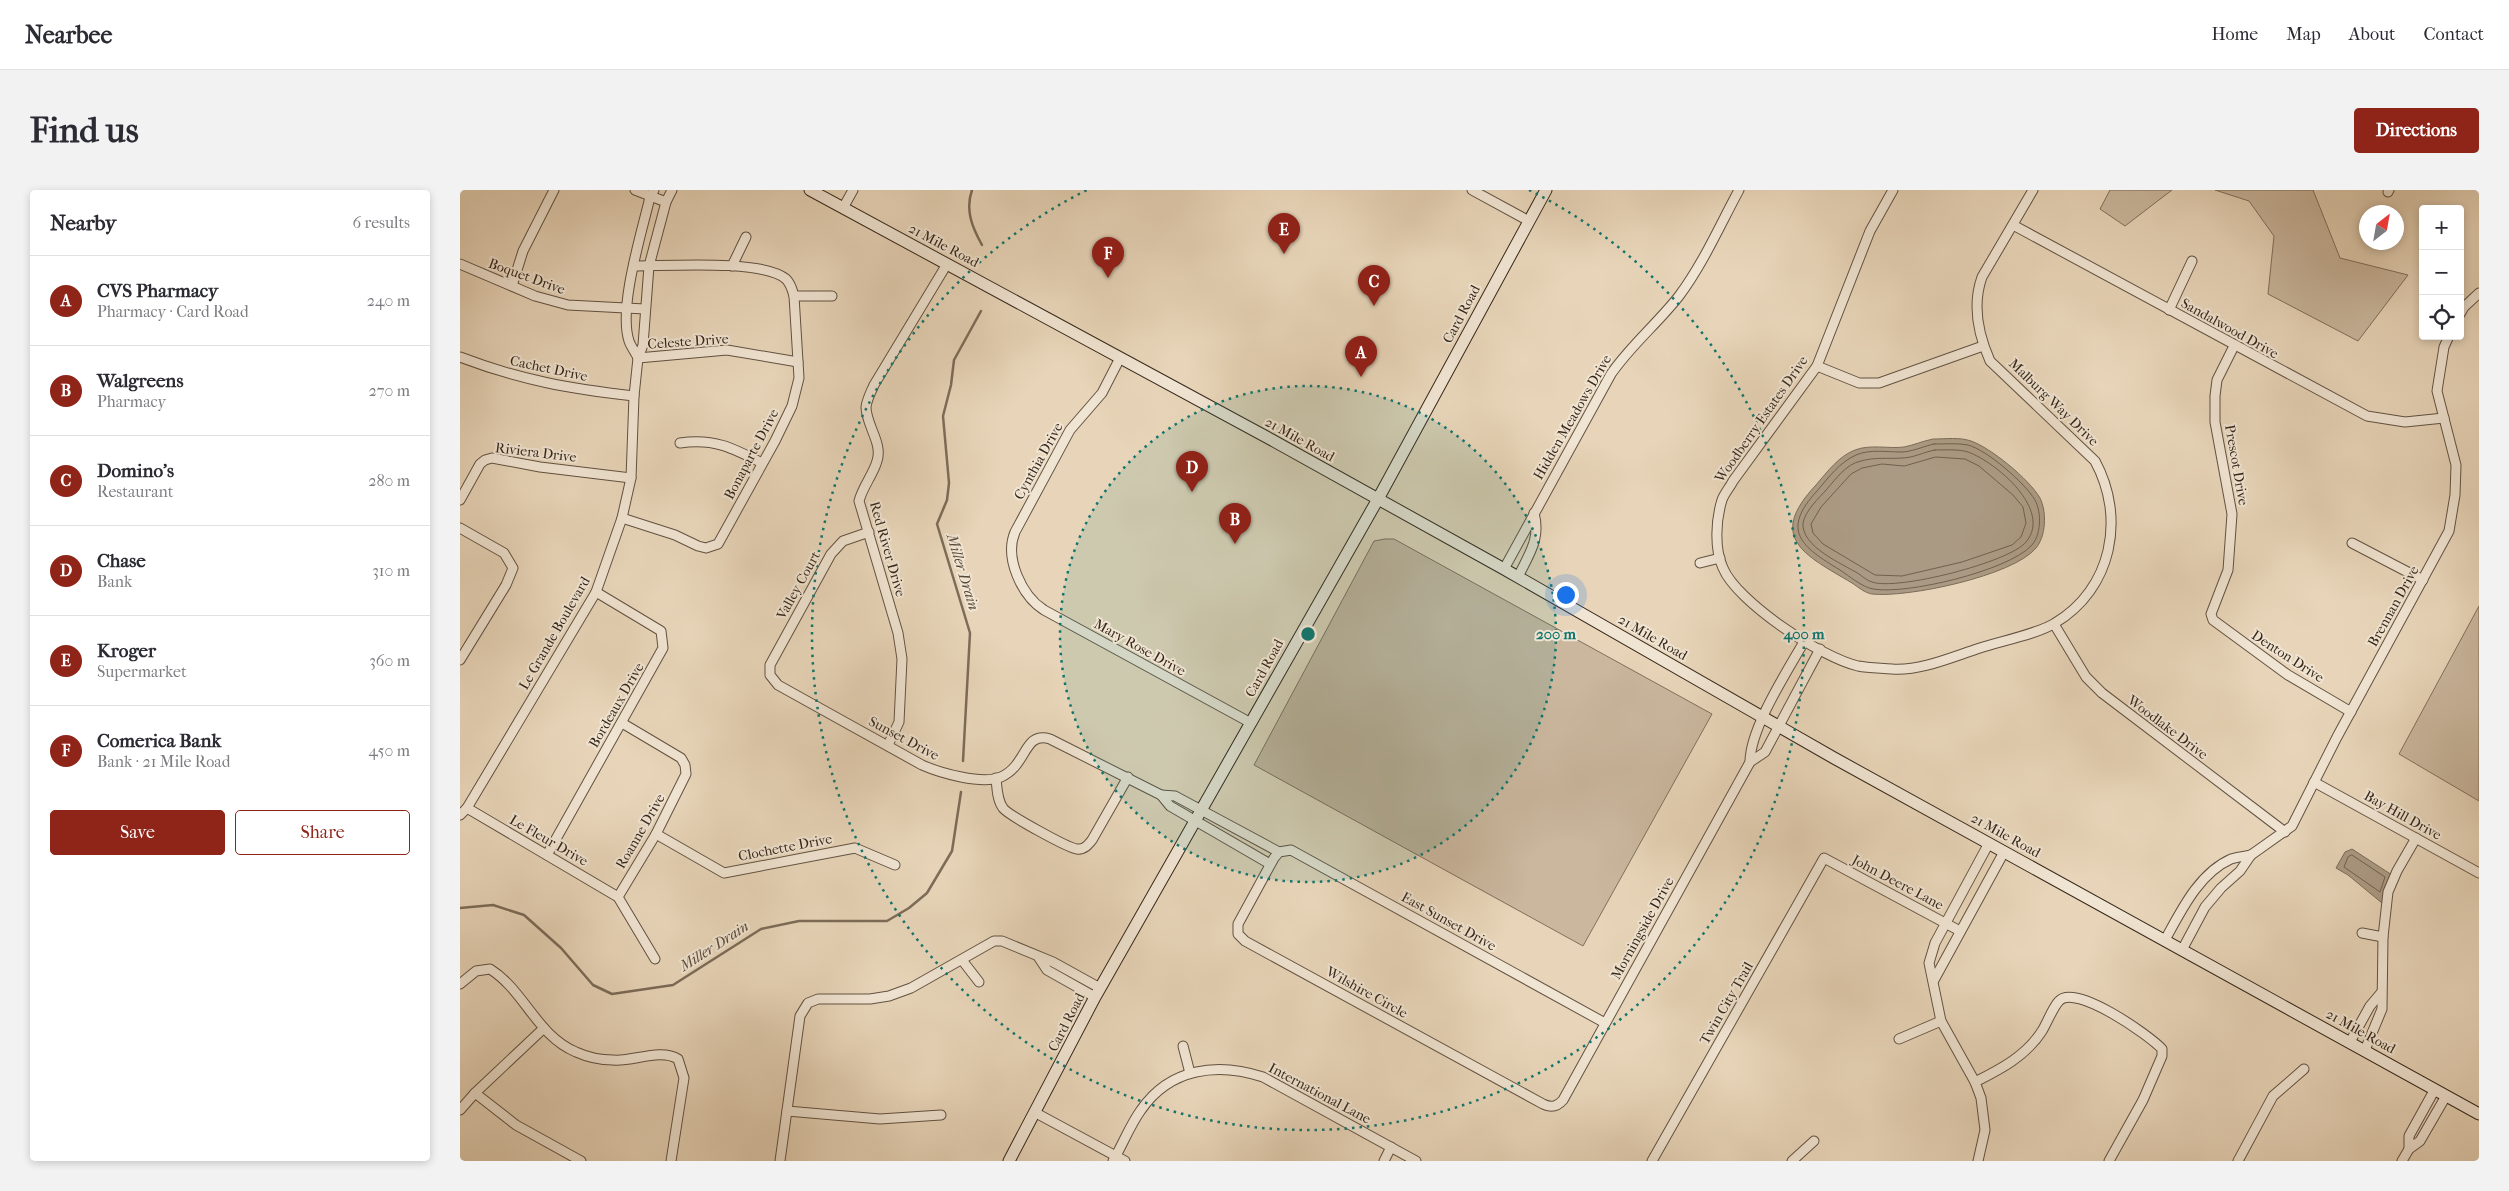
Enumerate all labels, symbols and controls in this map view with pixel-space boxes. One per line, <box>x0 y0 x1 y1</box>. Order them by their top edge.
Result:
text: Nearbee <box>25 21 112 49</box>
text: Home <box>2211 24 2258 45</box>
text: Map <box>2286 24 2321 45</box>
text: About <box>2349 24 2395 45</box>
text: Contact <box>2423 24 2484 45</box>
button: Directions <box>2354 108 2479 153</box>
text: Find us <box>30 110 139 151</box>
north arrow <box>2359 205 2404 250</box>
map controls <box>2419 205 2464 340</box>
button: + <box>2419 205 2464 250</box>
text: Nearby <box>50 211 116 235</box>
text: 6 results <box>352 213 410 232</box>
pin: E <box>1268 213 1300 254</box>
street label: 21 Mile Road <box>906 220 982 271</box>
pin: F <box>1092 237 1124 278</box>
button: − <box>2419 250 2464 295</box>
street label: Boquet Drive <box>486 255 568 298</box>
pin: C <box>1358 265 1390 306</box>
text: CVS Pharmacy <box>97 280 218 302</box>
street label: Card Road <box>1439 282 1484 346</box>
text: A <box>61 291 71 310</box>
text: 240 m <box>367 291 410 310</box>
street label: Sandalwood Drive <box>2178 295 2282 362</box>
button: locate <box>2419 295 2464 340</box>
text: Pharmacy · Card Road <box>97 302 249 321</box>
street label: Celeste Drive <box>647 330 729 353</box>
pin: A <box>1345 336 1377 377</box>
street label: Cachet Drive <box>509 352 589 385</box>
street label: Hidden Meadows Drive <box>1530 352 1615 483</box>
street label: Woodberry Estates Drive <box>1711 353 1812 487</box>
street label: Malburg Way Drive <box>2005 355 2102 450</box>
text: Walgreens <box>97 370 183 392</box>
text: B <box>61 381 71 400</box>
text: 270 m <box>369 381 410 400</box>
text: Pharmacy <box>97 392 166 411</box>
street label: Bonaparte Drive <box>720 406 782 502</box>
street label: 21 Mile Road <box>1262 413 1338 466</box>
street label: Cynthia Drive <box>1010 420 1067 503</box>
street label: Prescot Drive <box>2221 423 2252 507</box>
street label: Riviera Drive <box>494 439 578 466</box>
pin: D <box>1176 451 1208 492</box>
text: Domino's <box>97 460 174 482</box>
text: C <box>61 471 71 490</box>
text: 280 m <box>368 471 410 490</box>
text: Restaurant <box>97 482 173 501</box>
street label: Red River Drive <box>866 500 909 599</box>
pin: B <box>1219 503 1251 544</box>
water label: Miller Drain <box>943 531 983 612</box>
street label: Valley Court <box>772 548 824 623</box>
text: Chase <box>97 550 146 572</box>
text: D <box>60 561 72 580</box>
text: 310 m <box>372 561 410 580</box>
street label: Brennan Drive <box>2364 563 2423 650</box>
text: Bank <box>97 572 132 591</box>
street label: Le Grande Boulevard <box>515 573 594 693</box>
your location <box>1553 582 1579 608</box>
street label: 21 Mile Road <box>1615 611 1691 664</box>
street label: Mary Rose Drive <box>1091 615 1189 680</box>
centre of rings <box>1299 625 1317 643</box>
text: 200 m <box>1536 625 1576 643</box>
text: 400 m <box>1782 625 1825 643</box>
street label: Denton Drive <box>2248 627 2327 686</box>
street label: Card Road <box>1242 636 1287 700</box>
text: Kroger <box>97 640 156 662</box>
text: E <box>61 651 71 670</box>
text: 360 m <box>369 651 410 670</box>
street label: Bordeaux Drive <box>585 660 648 751</box>
text: Supermarket <box>97 662 187 681</box>
street label: Woodlake Drive <box>2123 691 2211 763</box>
street label: Sunset Drive <box>866 713 942 764</box>
text: Comerica Bank <box>97 730 221 752</box>
text: F <box>62 741 70 760</box>
text: 450 m <box>369 741 410 760</box>
text: Bank · 21 Mile Road <box>97 752 230 771</box>
street label: Bay Hill Drive <box>2361 787 2445 844</box>
street label: Roanne Drive <box>612 791 669 872</box>
street label: 21 Mile Road <box>1968 809 2044 862</box>
button: Save <box>50 810 225 855</box>
button: Share <box>235 810 410 855</box>
street label: Le Fleur Drive <box>506 811 591 870</box>
street label: Clochette Drive <box>737 830 834 865</box>
street label: John Deere Lane <box>1848 851 1947 914</box>
street label: Morningside Drive <box>1607 874 1678 982</box>
street label: East Sunset Drive <box>1398 888 1499 955</box>
water label: Miller Drain <box>675 917 752 976</box>
street label: Twin City Trail <box>1696 959 1757 1048</box>
street label: Wilshire Circle <box>1322 963 1411 1022</box>
street label: Card Road <box>1044 990 1089 1054</box>
street label: 21 Mile Road <box>2323 1005 2399 1058</box>
street label: International Lane <box>1266 1059 1374 1128</box>

